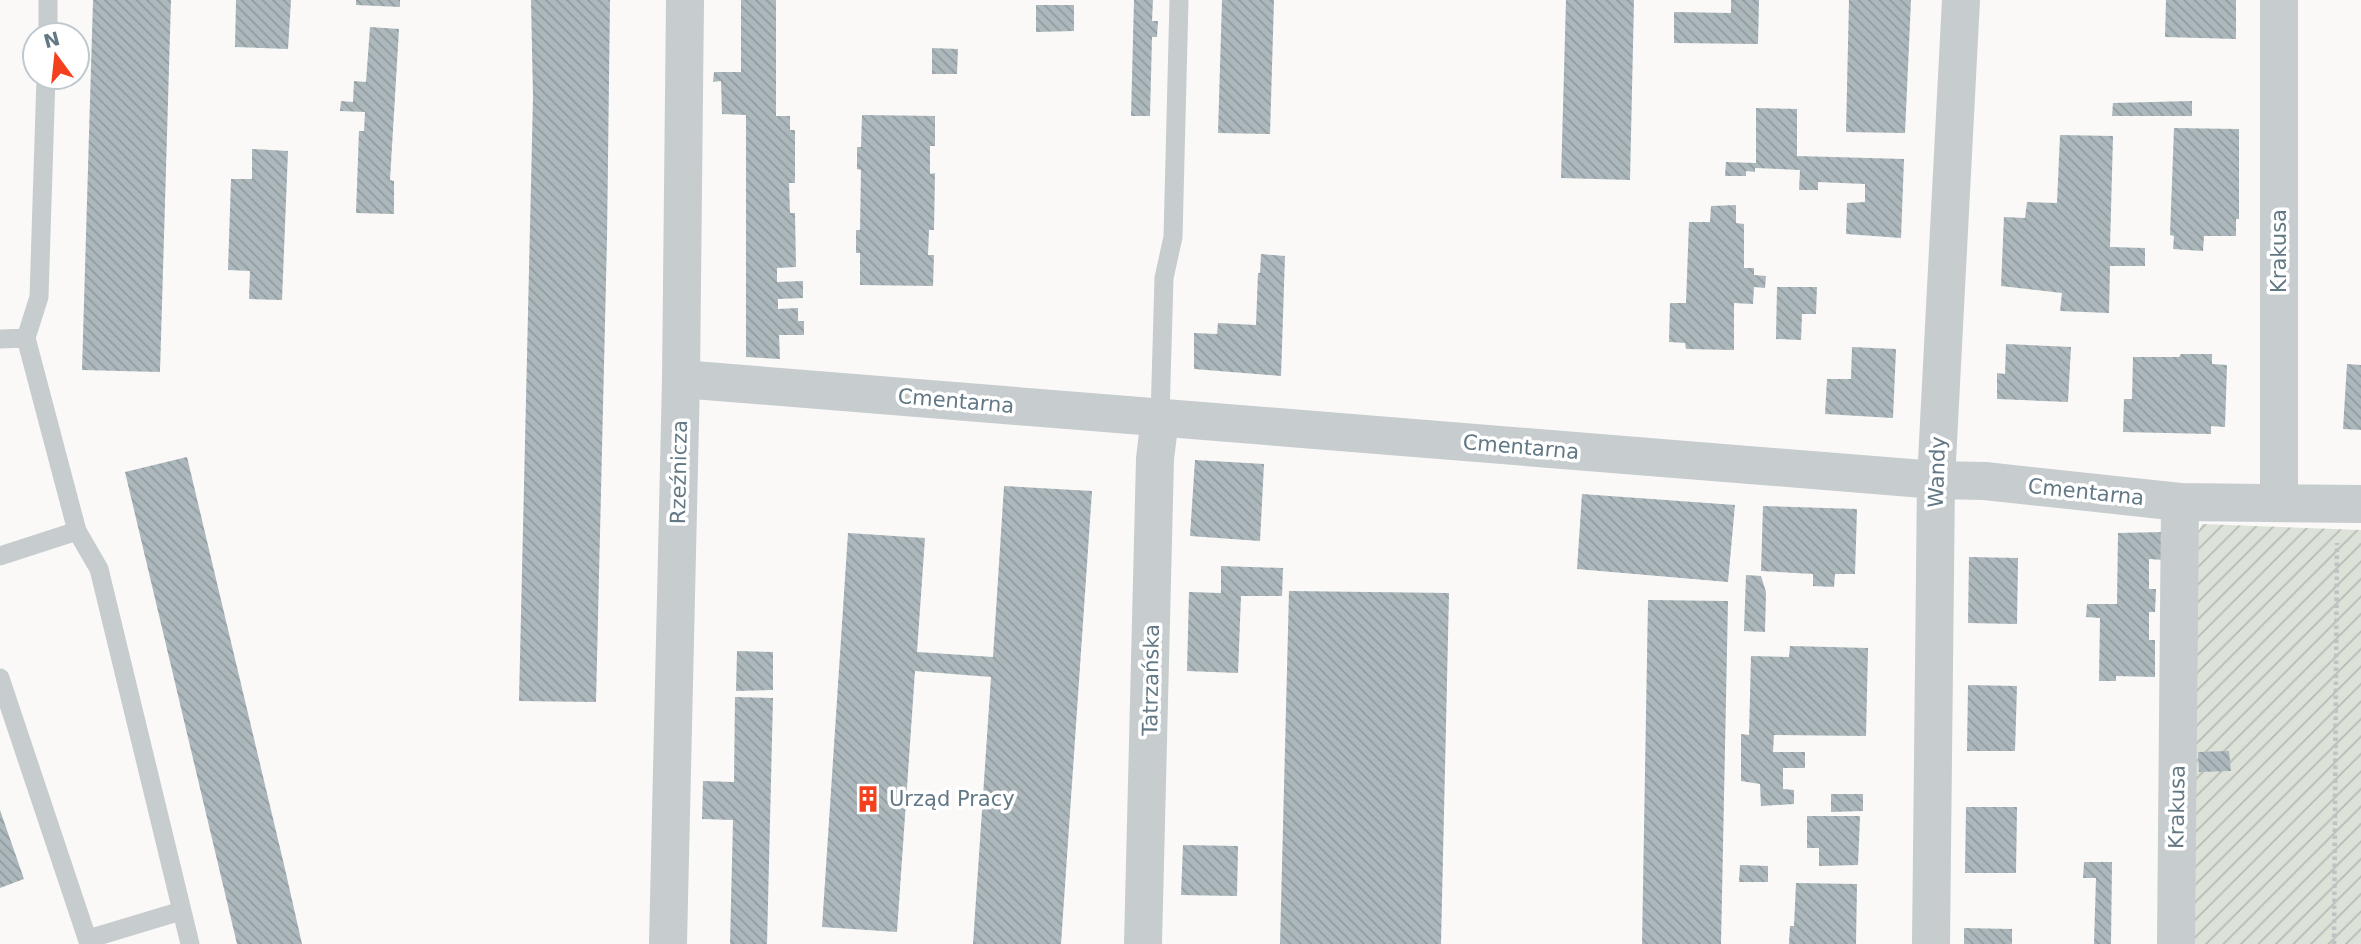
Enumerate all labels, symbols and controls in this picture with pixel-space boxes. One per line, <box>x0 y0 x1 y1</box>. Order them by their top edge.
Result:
north arrow <box>21 21 91 91</box>
text: N <box>41 27 62 52</box>
street label: Krakusa <box>2267 209 2291 293</box>
street label: Cmentarna <box>897 384 1015 418</box>
street label: Rzeźnicza <box>666 420 692 524</box>
street label: Cmentarna <box>1462 430 1580 464</box>
street label: Wandy <box>1924 436 1950 508</box>
street label: Cmentarna <box>2027 474 2145 510</box>
street label: Tatrzańska <box>1138 624 1164 737</box>
street label: Krakusa <box>2164 765 2190 849</box>
building icon: Urząd Pracy <box>853 784 883 814</box>
place label: Urząd Pracy <box>889 787 1015 811</box>

